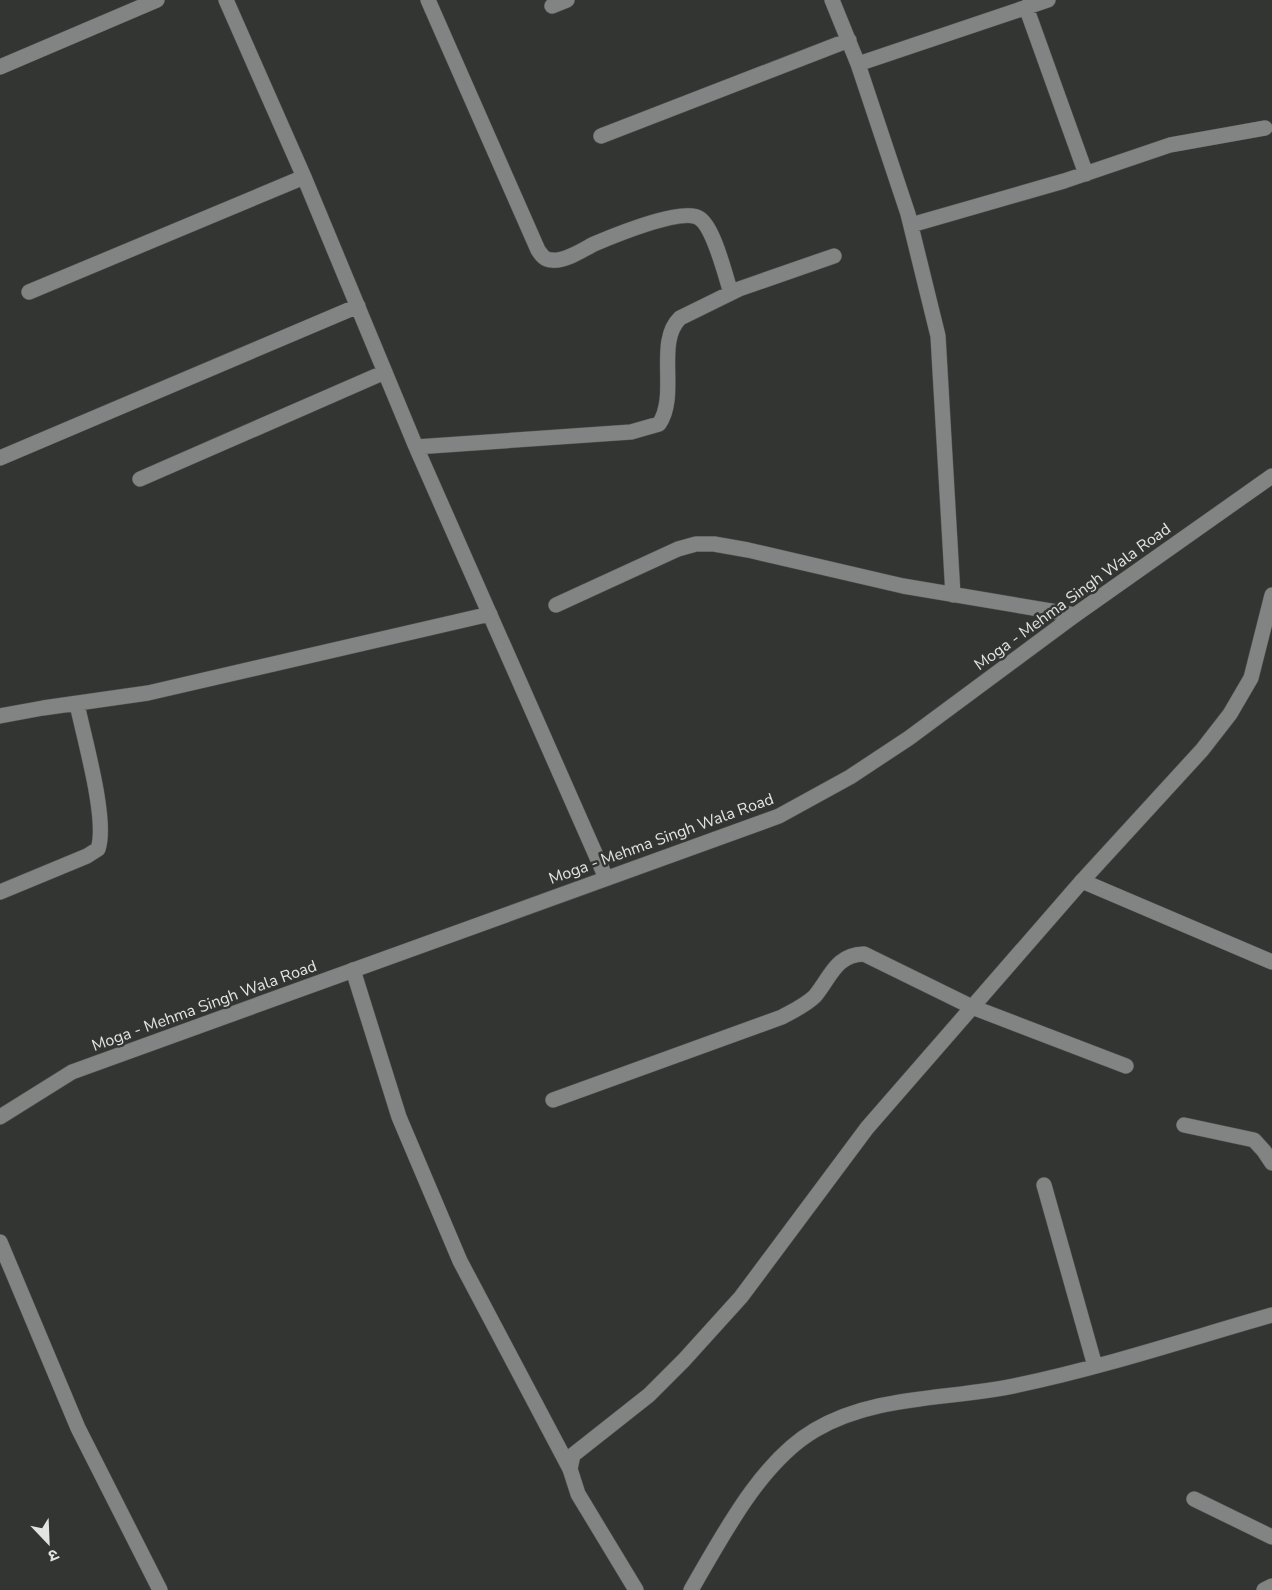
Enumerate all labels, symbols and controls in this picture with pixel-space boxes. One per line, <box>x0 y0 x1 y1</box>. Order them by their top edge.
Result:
street label: Moga - Mehma Singh Wala Road <box>970 518 1175 676</box>
street label: Moga - Mehma Singh Wala Road <box>546 788 777 890</box>
street label: Moga - Mehma Singh Wala Road <box>89 955 320 1057</box>
north arrow <box>18 1512 78 1572</box>
text: उ <box>44 1543 62 1567</box>

